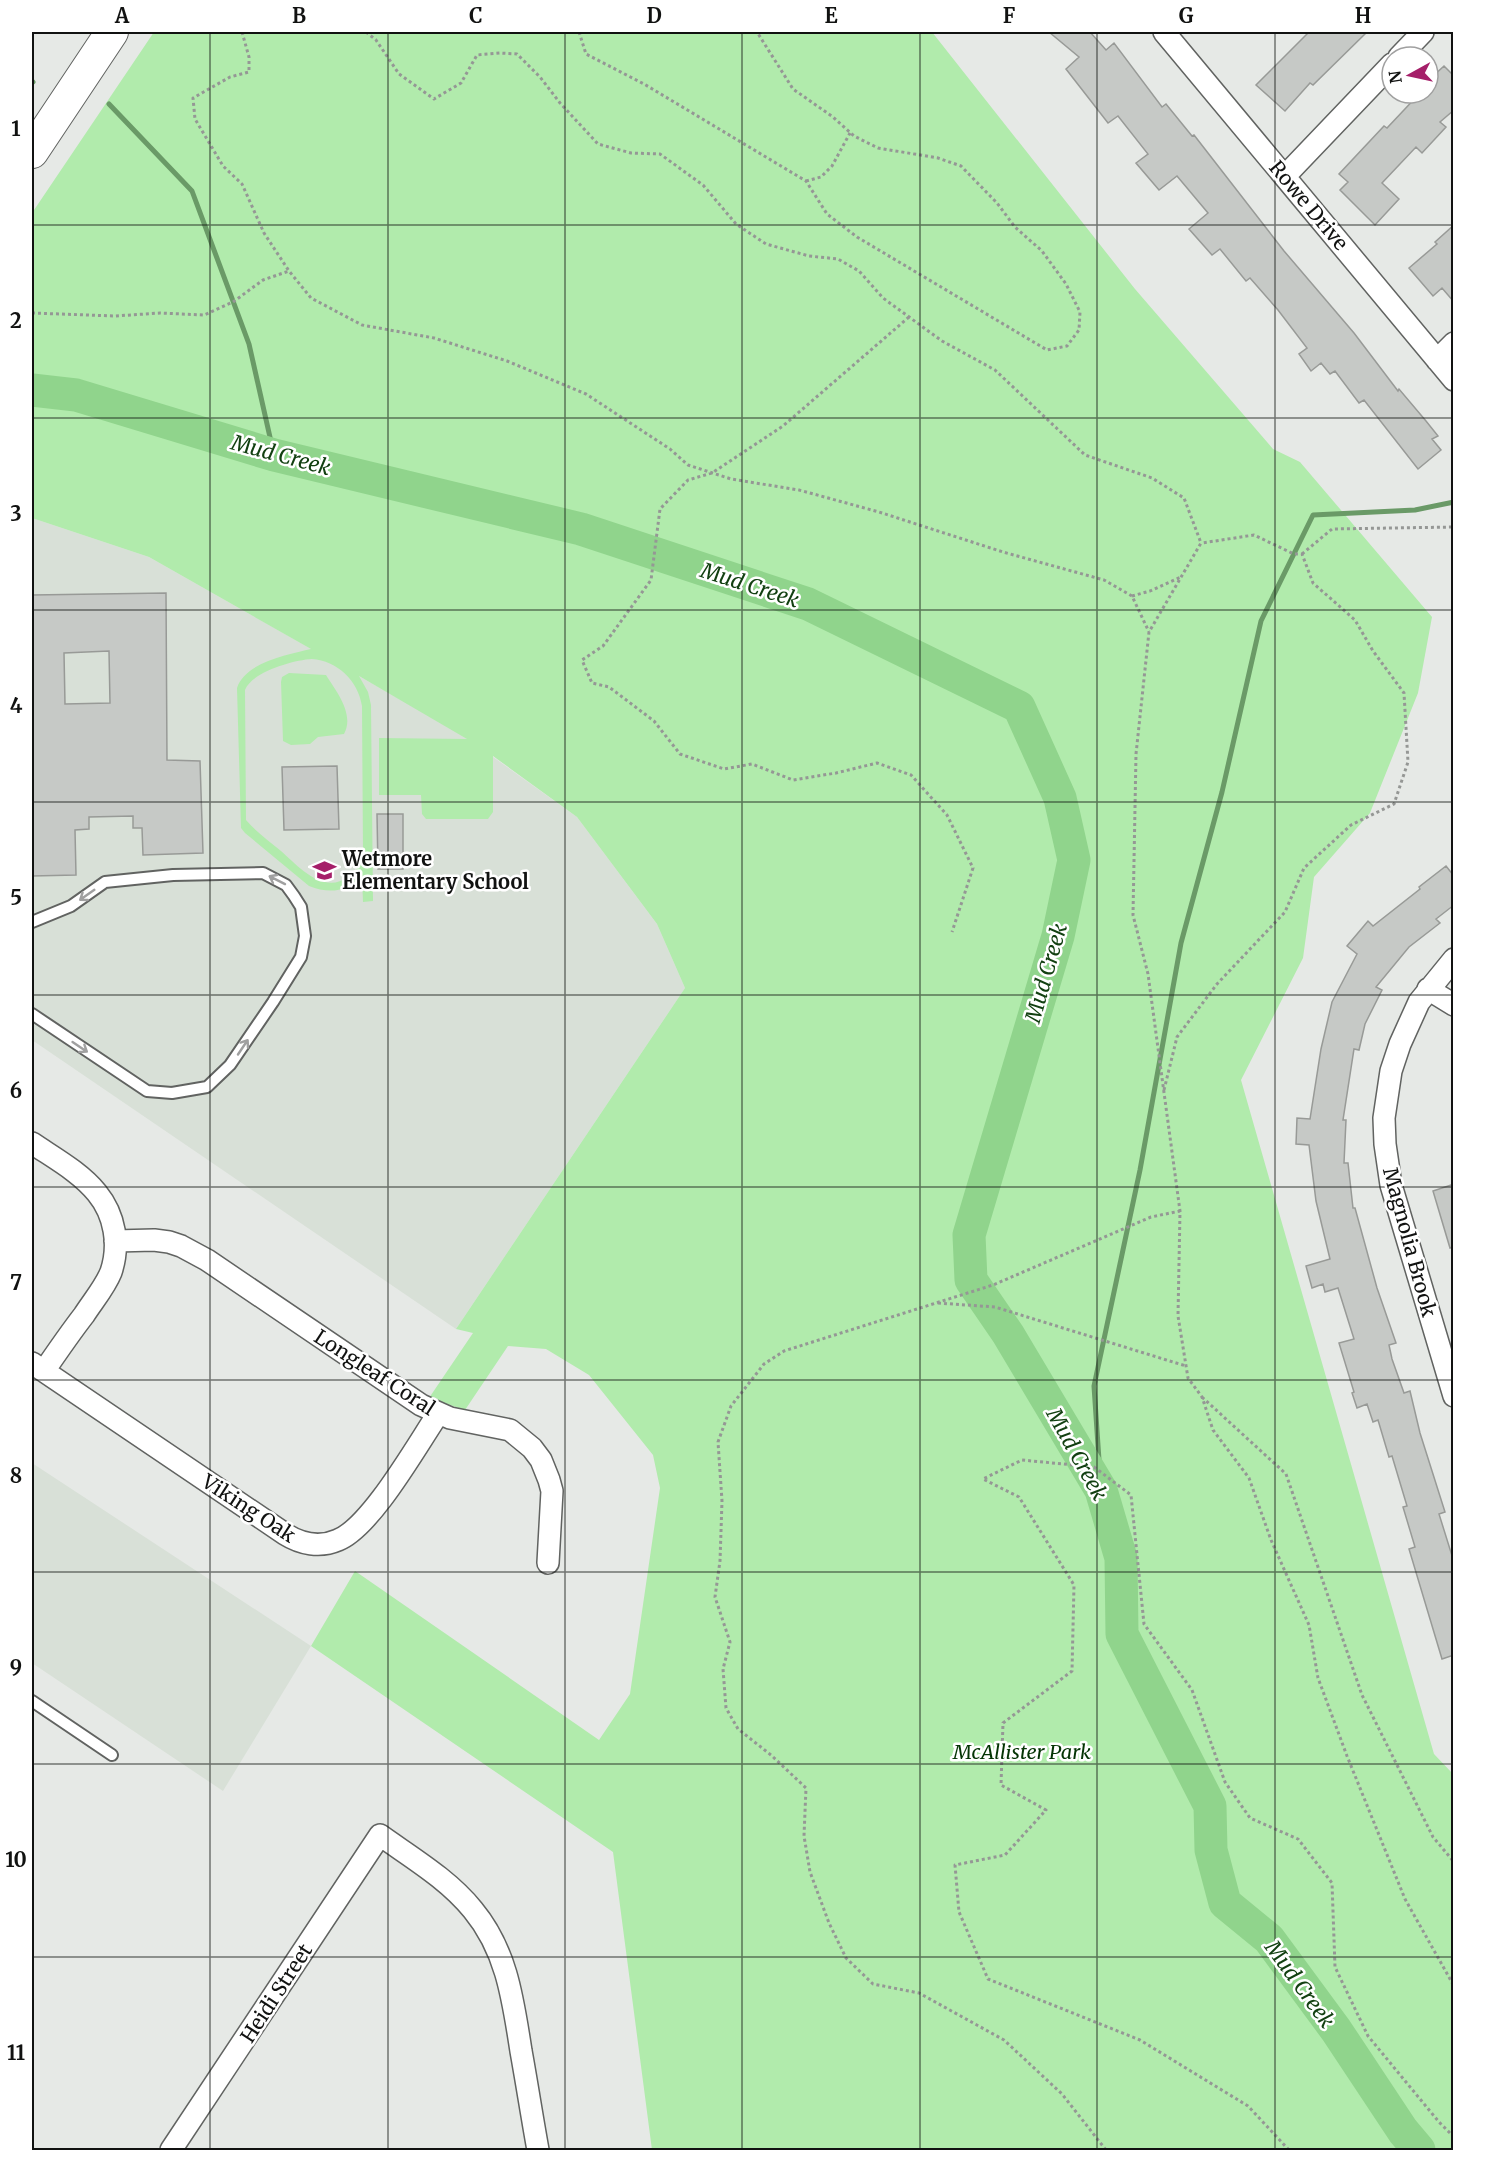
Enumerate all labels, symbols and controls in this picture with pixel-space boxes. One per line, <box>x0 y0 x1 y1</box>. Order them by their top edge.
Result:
text: A <box>114 3 130 28</box>
text: B <box>292 3 306 28</box>
text: C <box>469 3 483 28</box>
text: D <box>646 3 662 28</box>
text: E <box>824 3 838 28</box>
text: F <box>1003 3 1016 28</box>
text: G <box>1179 3 1194 28</box>
text: H <box>1355 3 1371 28</box>
north arrow <box>1380 45 1440 105</box>
text: N <box>1384 69 1406 85</box>
text: 1 <box>11 116 21 141</box>
street label: Rowe Drive <box>1264 155 1354 255</box>
text: 2 <box>10 308 22 333</box>
water label: Mud Creek <box>227 429 334 481</box>
text: 3 <box>10 501 22 526</box>
water label: Mud Creek <box>697 556 803 614</box>
text: 4 <box>10 693 23 718</box>
place label: Wetmore Elementary School <box>341 846 529 894</box>
school or university icon: Wetmore Elementary School <box>311 857 337 883</box>
one-way arrow <box>268 874 286 885</box>
text: 5 <box>10 885 22 910</box>
one-way arrow <box>80 889 96 901</box>
water label: Mud Creek <box>1019 920 1073 1027</box>
one-way arrow <box>237 1039 249 1055</box>
one-way arrow <box>71 1041 88 1053</box>
text: 6 <box>10 1078 22 1103</box>
street label: Magnolia Brook <box>1378 1164 1442 1320</box>
text: 7 <box>10 1270 22 1295</box>
street label: Longleaf Coral <box>310 1324 440 1420</box>
water label: Mud Creek <box>1040 1402 1114 1505</box>
text: 8 <box>10 1463 22 1488</box>
street label: Viking Oak <box>197 1468 301 1548</box>
text: 9 <box>10 1655 22 1680</box>
park label: McAllister Park <box>952 1739 1091 1764</box>
text: 10 <box>5 1847 27 1872</box>
water label: Mud Creek <box>1259 1934 1341 2033</box>
street label: Heidi Street <box>235 1939 317 2047</box>
text: 11 <box>7 2040 25 2065</box>

